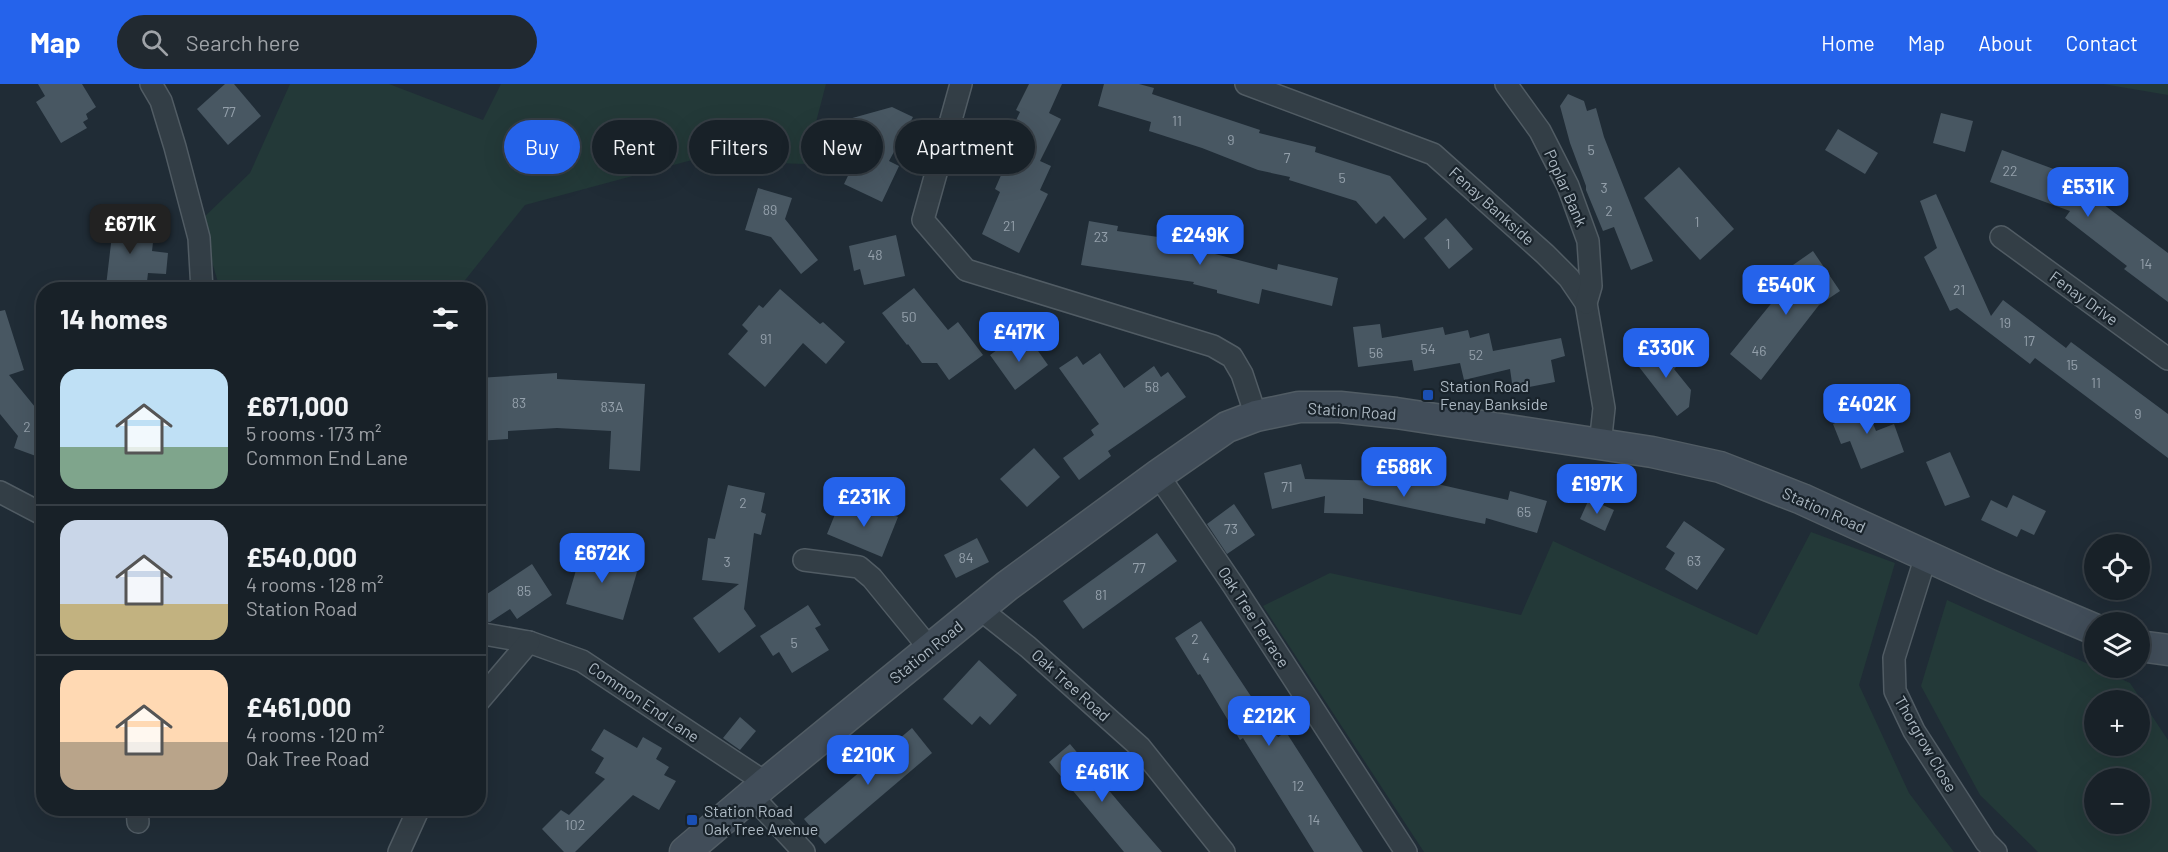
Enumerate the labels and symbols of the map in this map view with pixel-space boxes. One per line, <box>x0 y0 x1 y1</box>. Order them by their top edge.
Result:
house number: 77 <box>222 103 236 120</box>
house number: 11 <box>1172 112 1182 129</box>
house number: 9 <box>1227 131 1235 148</box>
house number: 5 <box>1587 141 1595 158</box>
street label: Poplar Bank <box>1541 146 1592 229</box>
house number: 7 <box>1284 149 1291 166</box>
street label: Fenay Bankside <box>1446 162 1539 249</box>
house number: 22 <box>2002 162 2018 179</box>
pin: £531K <box>2046 167 2130 218</box>
house number: 5 <box>1338 169 1346 186</box>
house number: 3 <box>1600 179 1608 196</box>
house number: 89 <box>763 201 777 218</box>
house number: 2 <box>1605 202 1613 219</box>
pin: £671K <box>88 204 172 255</box>
house number: 1 <box>1695 213 1699 230</box>
pin: £249K <box>1158 215 1242 266</box>
house number: 21 <box>1003 217 1015 234</box>
house number: 23 <box>1094 228 1108 245</box>
house number: 1 <box>1446 235 1450 252</box>
house number: 48 <box>867 246 883 263</box>
house number: 14 <box>2140 255 2152 272</box>
pin: £540K <box>1744 265 1828 316</box>
street label: Fenay Drive <box>2046 266 2122 329</box>
house number: 21 <box>1953 281 1965 298</box>
house number: 50 <box>901 308 917 325</box>
pin: £417K <box>977 312 1061 363</box>
house number: 19 <box>1999 314 2011 331</box>
pin: £330K <box>1624 328 1708 379</box>
house number: 91 <box>760 330 772 347</box>
house number: 17 <box>2023 332 2035 349</box>
house number: 54 <box>1421 340 1435 357</box>
house number: 46 <box>1752 342 1766 359</box>
house number: 56 <box>1369 344 1383 361</box>
house number: 52 <box>1469 346 1483 363</box>
house number: 15 <box>2066 356 2078 373</box>
house number: 11 <box>2091 374 2101 391</box>
place label: Station Road Fenay Bankside <box>1440 376 1548 413</box>
house number: 58 <box>1145 378 1159 395</box>
pin: £402K <box>1825 384 1909 435</box>
marker: Station Road Fenay Bankside <box>1421 388 1435 402</box>
house number: 83 <box>512 394 526 411</box>
house number: 83A <box>600 398 624 415</box>
street label: Station Road <box>1307 398 1397 423</box>
house number: 9 <box>2134 405 2142 422</box>
house number: 2 <box>23 418 31 435</box>
pin: £588K <box>1362 447 1446 498</box>
pin: £197K <box>1555 464 1639 515</box>
pin: £231K <box>822 477 906 528</box>
house number: 71 <box>1281 478 1293 495</box>
street label: Station Road <box>1780 483 1869 536</box>
house number: 2 <box>739 494 747 511</box>
house number: 65 <box>1517 503 1531 520</box>
house number: 73 <box>1224 520 1238 537</box>
pin: £672K <box>560 533 644 584</box>
house number: 84 <box>958 549 974 566</box>
house number: 63 <box>1687 552 1701 569</box>
house number: 3 <box>723 553 731 570</box>
house number: 77 <box>1132 559 1146 576</box>
street label: Oak Tree Terrace <box>1215 563 1294 671</box>
house number: 85 <box>517 582 531 599</box>
house number: 81 <box>1095 586 1107 603</box>
street label: Station Road <box>885 616 966 687</box>
house number: 2 <box>1191 630 1199 647</box>
house number: 5 <box>790 634 798 651</box>
street label: Oak Tree Road <box>1028 644 1114 725</box>
house number: 4 <box>1202 649 1210 666</box>
street label: Common End Lane <box>585 657 703 746</box>
street label: Thorgrow Close <box>1891 692 1962 795</box>
pin: £212K <box>1227 696 1311 747</box>
pin: £210K <box>826 735 910 786</box>
pin: £461K <box>1060 752 1144 803</box>
house number: 12 <box>1292 777 1304 794</box>
place label: Station Road Oak Tree Avenue <box>704 801 818 838</box>
house number: 14 <box>1308 811 1320 828</box>
marker: Station Road Oak Tree Avenue <box>685 813 699 827</box>
house number: 102 <box>565 816 585 833</box>

